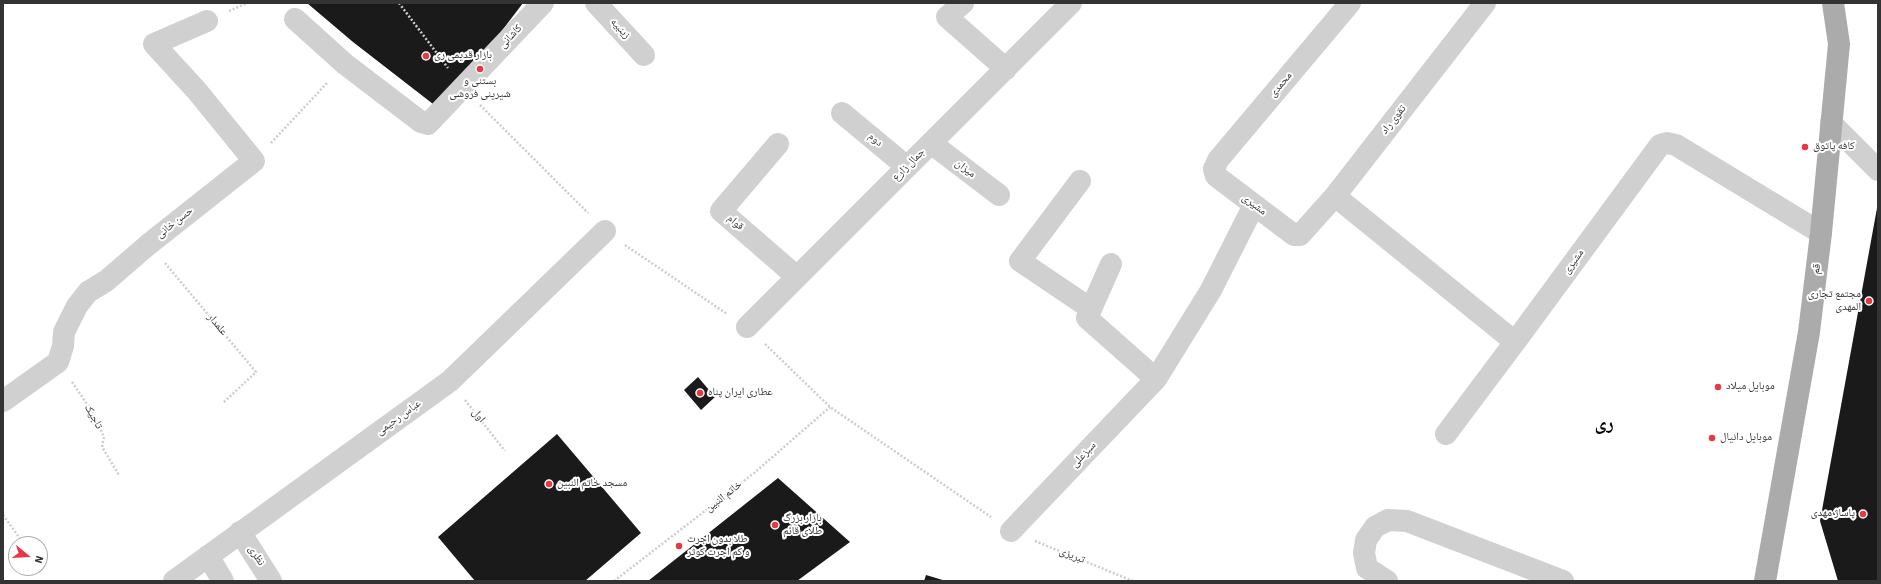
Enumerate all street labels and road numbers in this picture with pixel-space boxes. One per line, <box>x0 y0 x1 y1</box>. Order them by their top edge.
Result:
street label: زینبیه <box>607 16 633 42</box>
street label: کاشانی <box>497 22 525 52</box>
street label: محمدی <box>1267 70 1295 100</box>
street label: تقوی راد <box>1378 103 1410 137</box>
street label: دوم <box>865 130 885 150</box>
street label: جمال زارع <box>890 146 928 184</box>
street label: میزان <box>952 157 978 181</box>
street label: مشیری <box>1239 191 1269 219</box>
street label: حسن خانی <box>154 204 196 242</box>
street label: قوام <box>724 212 746 234</box>
street label: مشیری <box>1561 247 1587 277</box>
street label: قم <box>1810 263 1824 275</box>
street label: علمدار <box>204 311 230 339</box>
street label: عباس رحیمی <box>374 397 424 439</box>
street label: تاجیک <box>81 402 105 432</box>
street label: اول <box>468 406 488 426</box>
street label: سبزعلی <box>1069 439 1099 471</box>
street label: خاتم النبین <box>703 478 745 516</box>
street label: نظری <box>245 544 267 568</box>
street label: تبریزی <box>1057 545 1087 567</box>

